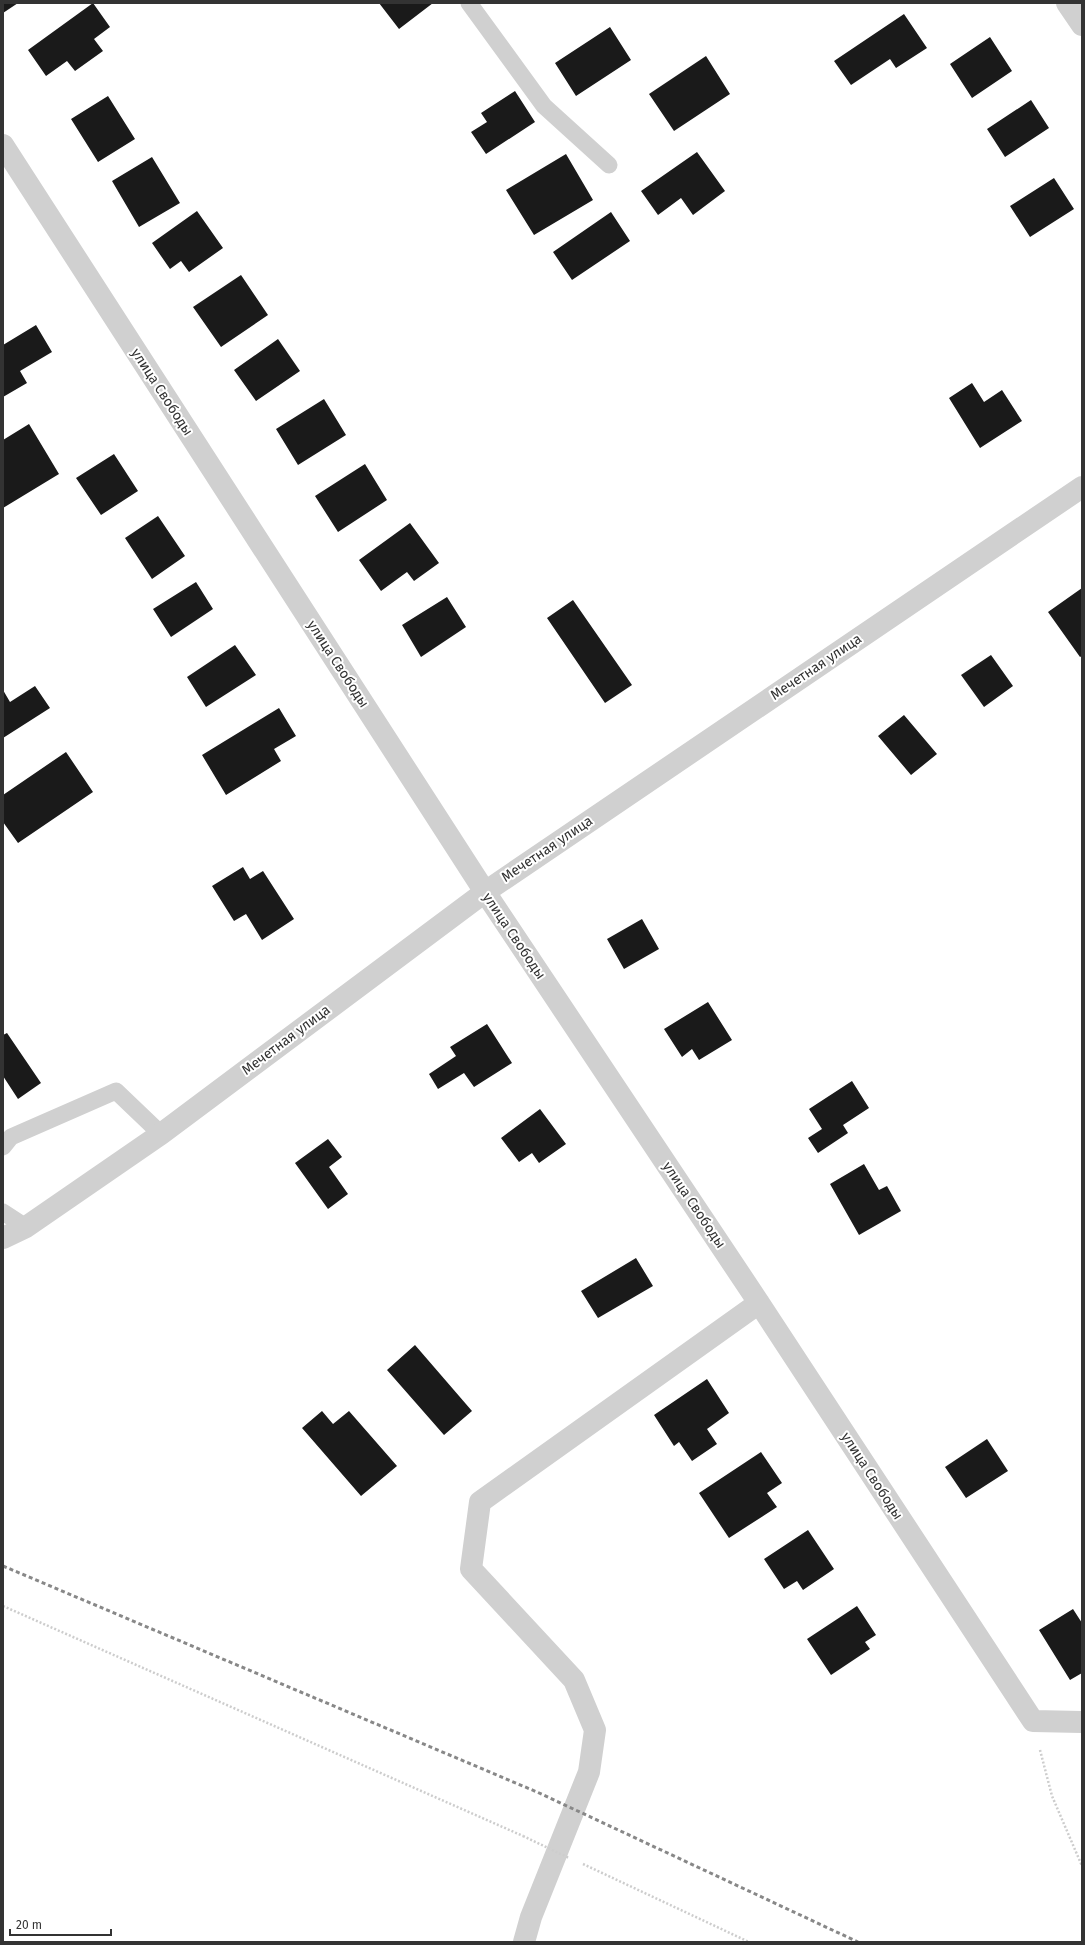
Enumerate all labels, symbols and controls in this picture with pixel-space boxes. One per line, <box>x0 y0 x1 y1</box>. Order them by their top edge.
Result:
street label: улица Свободы <box>127 345 197 439</box>
street label: улица Свободы <box>303 617 373 711</box>
street label: Мечетная улица <box>767 630 865 704</box>
street label: Мечетная улица <box>498 812 596 886</box>
street label: улица Свободы <box>479 890 549 982</box>
street label: Мечетная улица <box>238 1001 334 1079</box>
street label: улица Свободы <box>659 1159 729 1251</box>
street label: улица Свободы <box>837 1429 907 1523</box>
scale bar <box>10 1911 111 1937</box>
text: 20 m <box>16 1918 42 1932</box>

